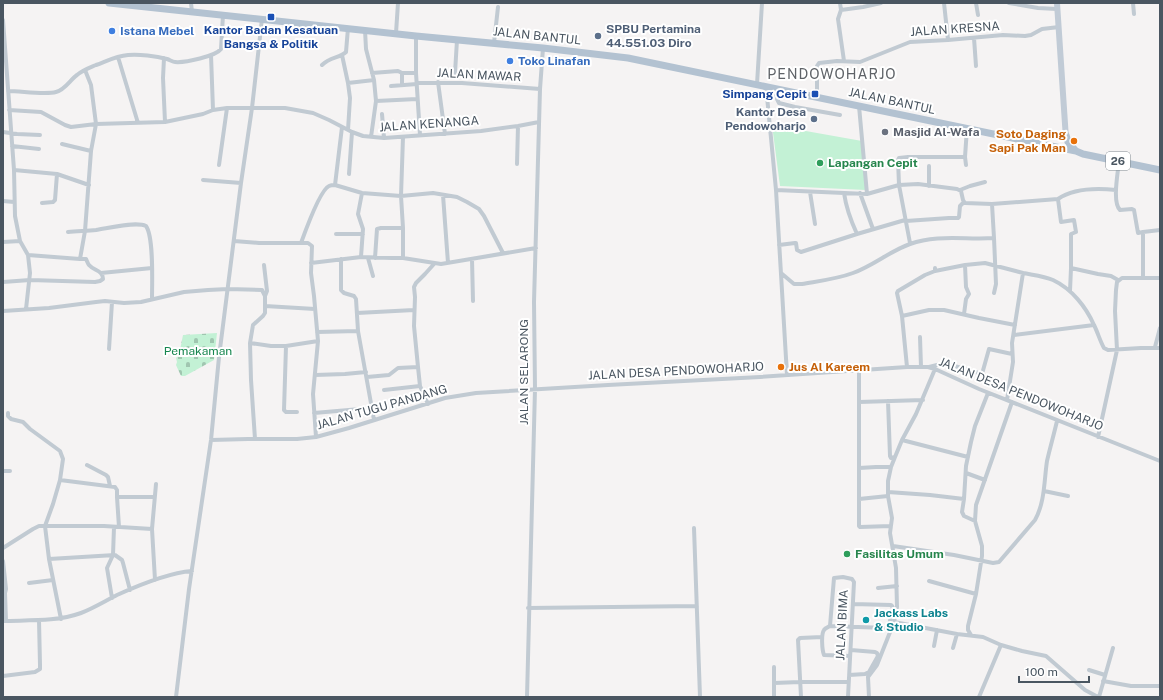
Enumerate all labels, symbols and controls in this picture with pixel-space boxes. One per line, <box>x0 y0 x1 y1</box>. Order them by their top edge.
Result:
marker: Kantor Badan Kesatuan Bangsa & Politik <box>266 12 276 22</box>
street label: JALAN KRESNA <box>910 19 1001 39</box>
place label: SPBU Pertamina 44.551.03 Diro <box>606 22 701 50</box>
place label: Kantor Badan Kesatuan Bangsa & Politik <box>204 23 338 51</box>
place label: Istana Mebel <box>120 24 194 38</box>
street label: JALAN BANTUL <box>492 24 582 48</box>
marker: Istana Mebel <box>107 26 117 36</box>
marker: SPBU Pertamina 44.551.03 Diro <box>593 31 603 41</box>
place label: Toko Linafan <box>518 54 590 68</box>
marker: Toko Linafan <box>505 56 515 66</box>
street label: JALAN MAWAR <box>436 66 522 84</box>
district label: PENDOWOHARJO <box>767 66 897 82</box>
street label: JALAN BANTUL <box>847 85 937 117</box>
place label: Simpang Cepit <box>722 87 807 101</box>
marker: Simpang Cepit <box>810 89 820 99</box>
place label: Kantor Desa Pendowoharjo <box>725 105 806 133</box>
street label: JALAN KENANGA <box>379 113 480 134</box>
marker: Kantor Desa Pendowoharjo <box>809 114 819 124</box>
place label: Masjid Al-Wafa <box>893 125 980 139</box>
marker: Masjid Al-Wafa <box>880 127 890 137</box>
place label: Soto Daging Sapi Pak Man <box>989 127 1066 155</box>
marker: Soto Daging Sapi Pak Man <box>1069 136 1079 146</box>
road number: 26 <box>1106 152 1130 170</box>
place label: Lapangan Cepit <box>828 156 918 170</box>
marker: Lapangan Cepit <box>815 158 825 168</box>
street label: JALAN SELARONG <box>517 319 531 425</box>
park label: Pemakaman <box>164 344 232 358</box>
street label: JALAN DESA PENDOWOHARJO <box>937 355 1105 434</box>
street label: JALAN DESA PENDOWOHARJO <box>588 359 764 383</box>
place label: Jus Al Kareem <box>789 360 870 374</box>
marker: Jus Al Kareem <box>776 362 786 372</box>
street label: JALAN TUGU PANDANG <box>315 382 449 432</box>
place label: Fasilitas Umum <box>855 547 944 561</box>
marker: Fasilitas Umum <box>842 549 852 559</box>
street label: JALAN BIMA <box>833 589 851 661</box>
place label: Jackass Labs & Studio <box>874 606 948 634</box>
marker: Jackass Labs & Studio <box>861 615 871 625</box>
scale bar <box>1019 658 1089 684</box>
text: 100 m <box>1025 665 1058 679</box>

